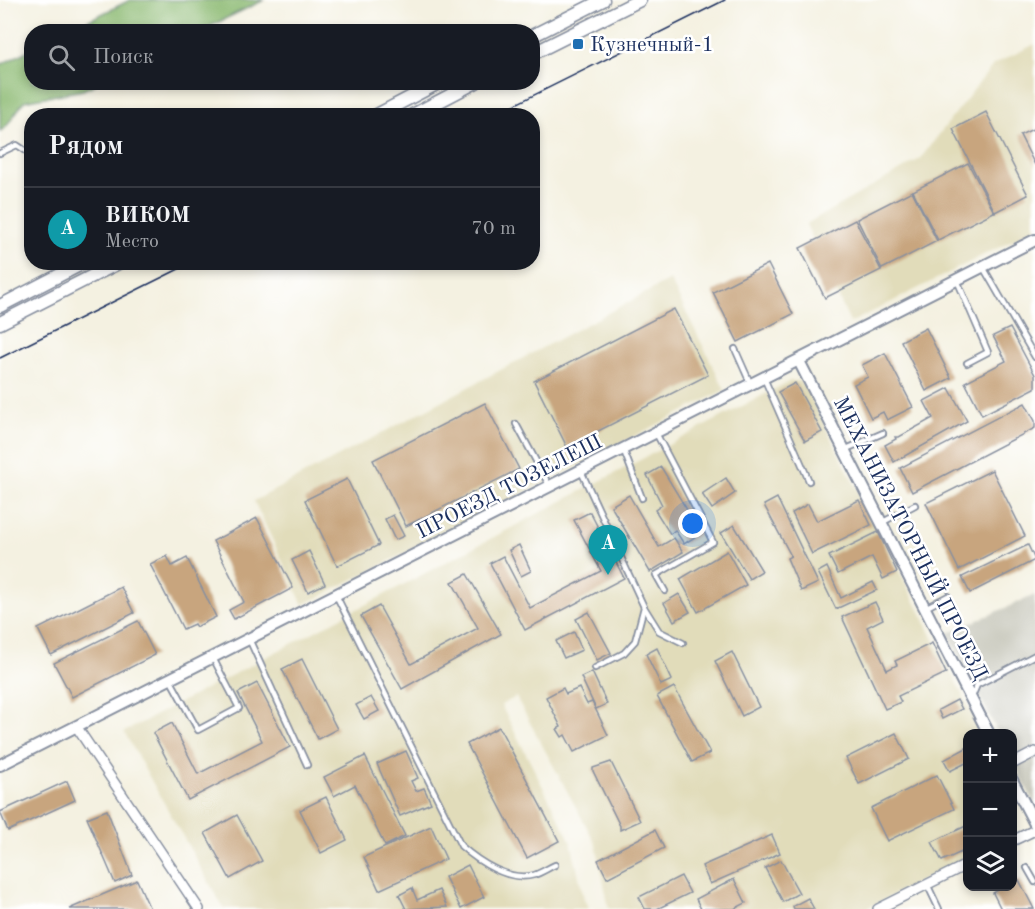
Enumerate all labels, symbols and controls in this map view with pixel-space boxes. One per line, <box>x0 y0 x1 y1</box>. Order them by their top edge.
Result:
search box <box>24 24 540 90</box>
place label: Кузнечный-1 <box>590 35 714 56</box>
marker: Кузнечный-1 <box>571 37 585 51</box>
icon: search <box>45 41 78 74</box>
text: Поиск <box>93 46 154 68</box>
text: Рядом <box>48 134 123 160</box>
text: ВИКОМ <box>105 205 190 227</box>
text: A <box>60 219 75 239</box>
text: 70 m <box>471 219 516 239</box>
text: Место <box>105 232 159 252</box>
street label: МЕХАНИЗАТОРНЫЙ ПРОЕЗД <box>829 391 995 684</box>
street label: ПРОЕЗД ТОЗЕЛЕШ <box>413 431 606 543</box>
your location <box>678 509 707 538</box>
pin: A <box>588 526 628 575</box>
map controls <box>963 729 1017 891</box>
button: + <box>963 729 1017 783</box>
button: − <box>963 783 1017 837</box>
button: layers <box>963 837 1017 891</box>

